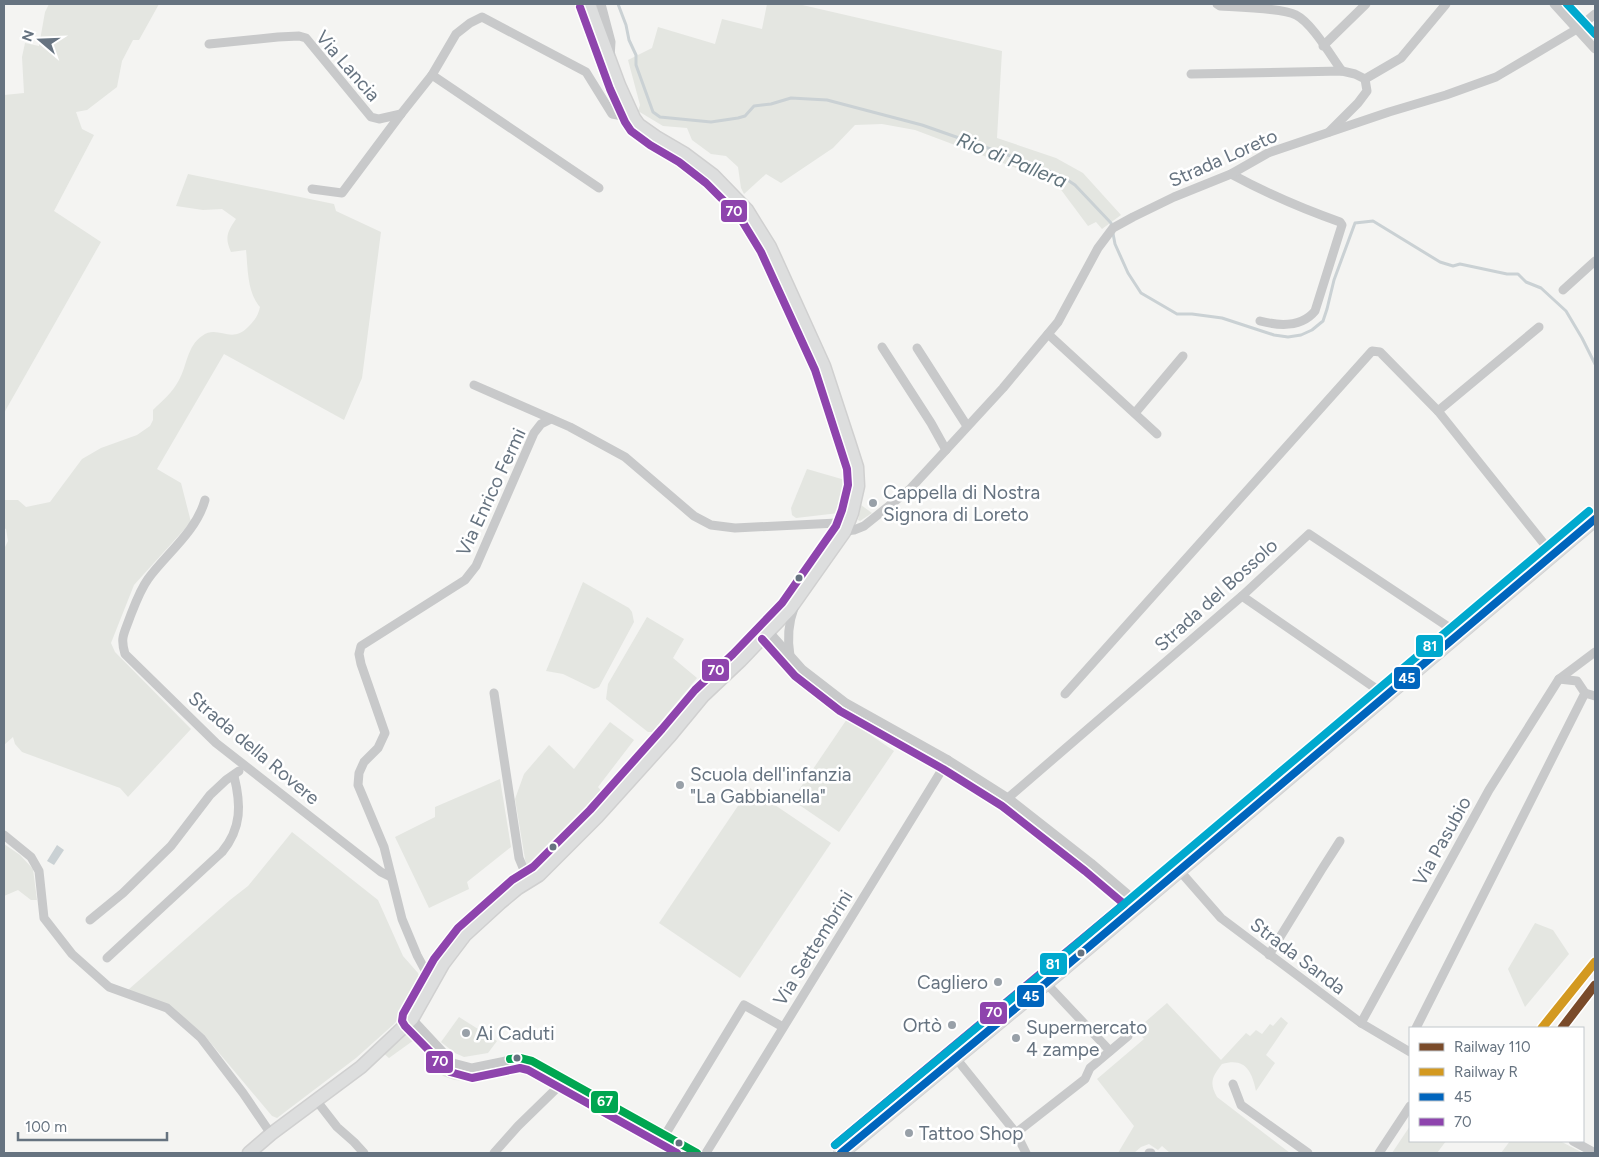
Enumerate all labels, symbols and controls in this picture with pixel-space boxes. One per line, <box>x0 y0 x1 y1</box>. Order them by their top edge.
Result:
north arrow <box>15 15 65 65</box>
street label: Via Lancia <box>311 26 385 106</box>
text: N <box>18 28 38 44</box>
street label: Strada Loreto <box>1165 124 1281 192</box>
water label: Rio di Pallera <box>953 127 1071 193</box>
line badge: 70 <box>720 199 748 223</box>
text: 70 <box>726 203 742 220</box>
street label: Via Enrico Fermi <box>451 425 531 559</box>
place label: Cappella di Nostra Signora di Loreto <box>883 481 1040 526</box>
marker: Cappella di Nostra Signora di Loreto <box>867 497 879 509</box>
street label: Strada del Bossolo <box>1150 534 1282 656</box>
unlabelled marker <box>794 573 804 583</box>
line badge: 81 <box>1415 634 1444 658</box>
text: 81 <box>1423 638 1437 655</box>
line badge: 70 <box>701 658 730 682</box>
text: 70 <box>708 662 724 679</box>
line badge: 45 <box>1393 666 1421 690</box>
text: 45 <box>1399 670 1416 687</box>
street label: Strada della Rovere <box>184 686 324 810</box>
place label: Scuola dell'infanzia "La Gabbianella" <box>690 763 851 808</box>
marker: Scuola dell'infanzia "La Gabbianella" <box>674 779 686 791</box>
street label: Via Pasubio <box>1408 792 1476 890</box>
unlabelled marker <box>548 842 558 852</box>
street label: Via Settembrini <box>768 886 858 1010</box>
street label: Strada Sanda <box>1246 913 1350 999</box>
unlabelled marker <box>1076 948 1086 958</box>
line badge: 81 <box>1039 952 1068 976</box>
text: 81 <box>1046 956 1060 973</box>
place label: Cagliero <box>917 971 988 994</box>
marker: Cagliero <box>992 976 1004 988</box>
line badge: 45 <box>1016 984 1045 1008</box>
text: 45 <box>1023 988 1040 1005</box>
line badge: 70 <box>979 1001 1008 1025</box>
text: 70 <box>986 1004 1002 1021</box>
place label: Ortò <box>903 1014 942 1037</box>
place label: Supermercato 4 zampe <box>1026 1016 1147 1061</box>
marker: Ortò <box>946 1019 958 1031</box>
place label: Ai Caduti <box>476 1022 555 1045</box>
marker: Ai Caduti <box>460 1027 472 1039</box>
legend <box>1409 1027 1584 1142</box>
marker: Supermercato 4 zampe <box>1010 1032 1022 1044</box>
text: Railway 110 <box>1454 1038 1531 1056</box>
line badge: 70 <box>425 1050 454 1074</box>
text: 70 <box>432 1053 448 1070</box>
unlabelled marker <box>512 1053 522 1063</box>
text: Railway R <box>1454 1063 1518 1081</box>
text: 45 <box>1454 1088 1472 1106</box>
line badge: 67 <box>590 1090 619 1114</box>
text: 67 <box>597 1093 613 1110</box>
scale bar <box>18 1110 166 1142</box>
text: 70 <box>1454 1113 1472 1131</box>
text: 100 m <box>25 1118 67 1136</box>
place label: Tattoo Shop <box>919 1122 1024 1145</box>
marker: Tattoo Shop <box>903 1127 915 1139</box>
unlabelled marker <box>674 1138 684 1148</box>

